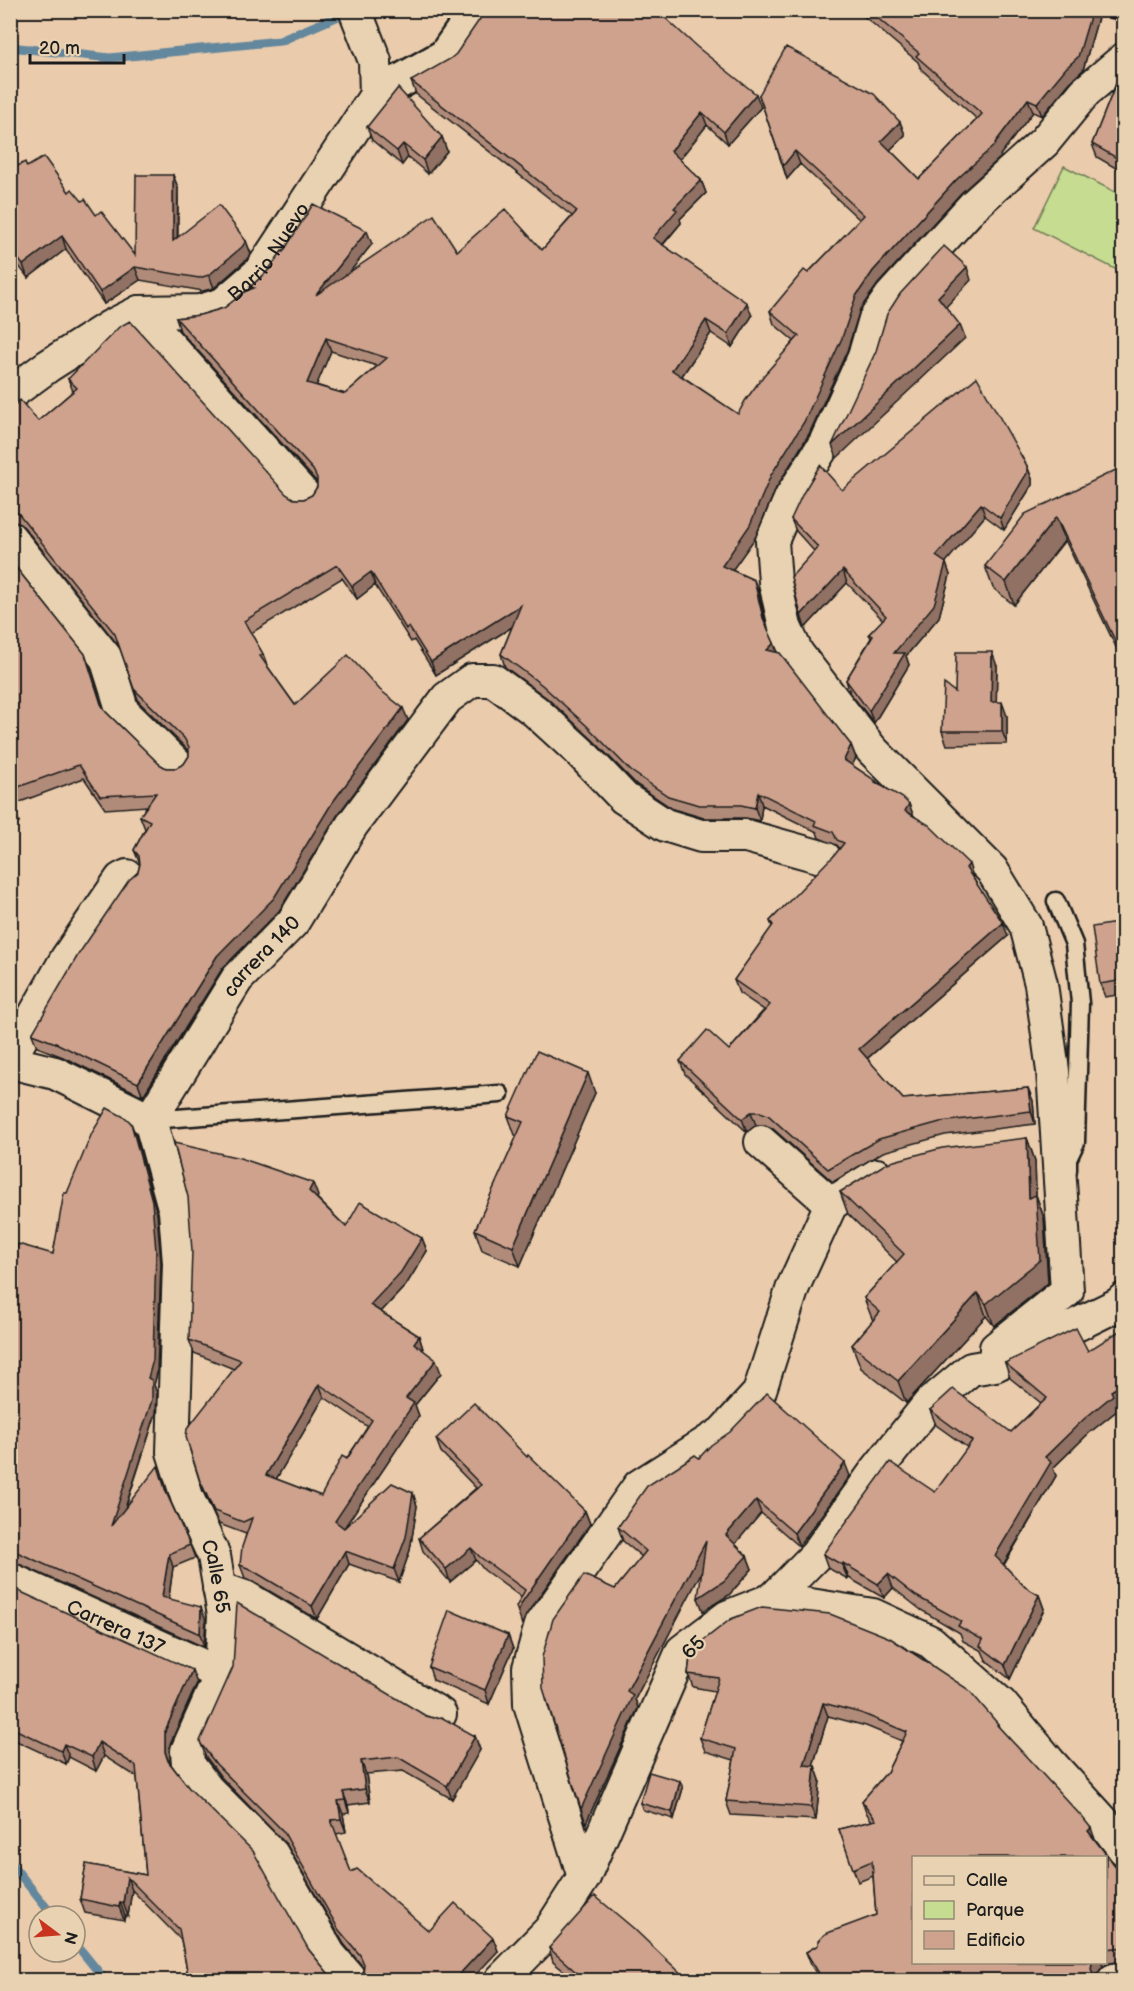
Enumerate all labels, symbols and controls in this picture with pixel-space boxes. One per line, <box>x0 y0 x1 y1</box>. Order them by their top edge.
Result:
scale bar <box>30 27 124 65</box>
text: 20 m <box>39 38 80 59</box>
street label: Barrio Nuevo <box>223 198 315 307</box>
street label: carrera 140 <box>218 911 306 1002</box>
street label: Calle 65 <box>195 1536 235 1615</box>
street label: Carrera 137 <box>63 1595 168 1660</box>
street label: 65 <box>677 1631 711 1665</box>
legend <box>912 1856 1107 1964</box>
text: Calle <box>966 1870 1008 1891</box>
text: Parque <box>966 1900 1024 1921</box>
north arrow <box>27 1904 87 1964</box>
text: N <box>59 1929 81 1946</box>
text: Edificio <box>966 1930 1025 1951</box>

